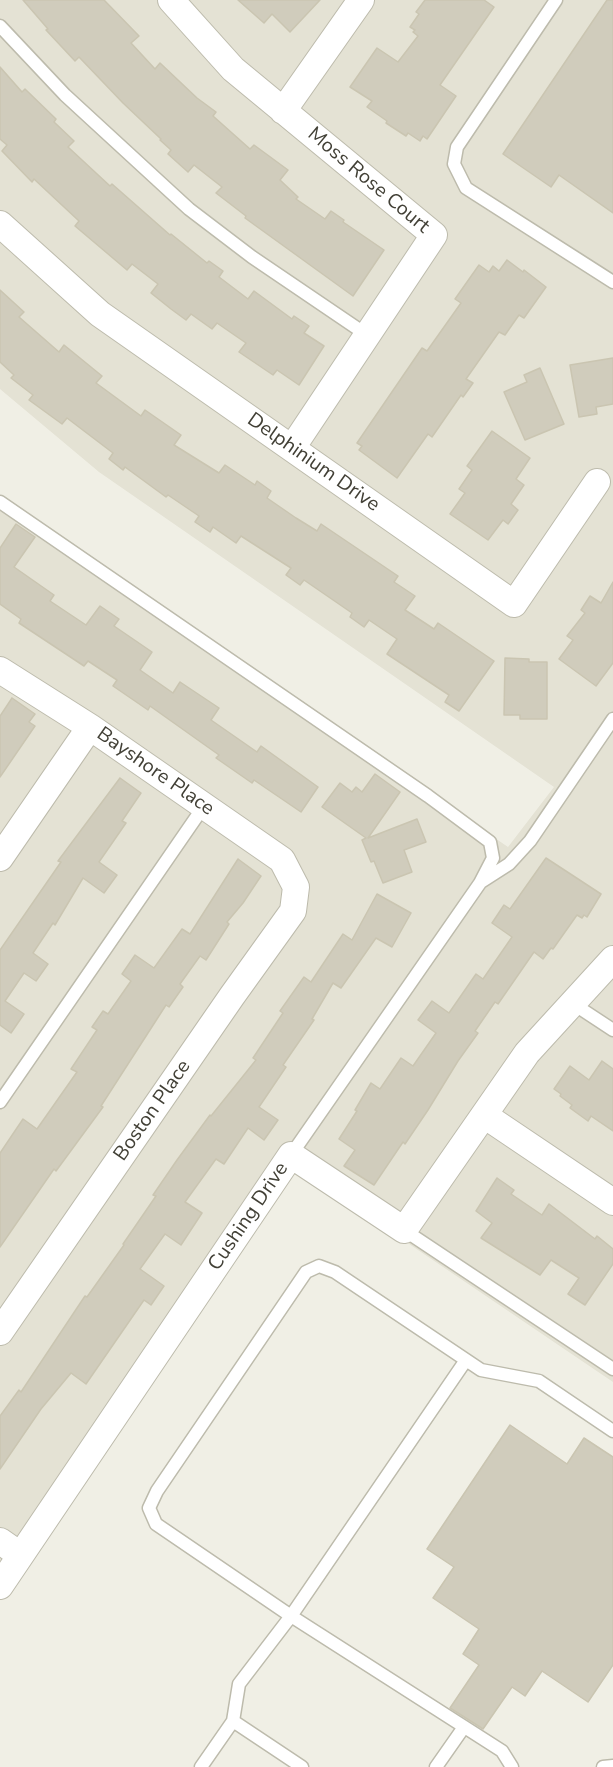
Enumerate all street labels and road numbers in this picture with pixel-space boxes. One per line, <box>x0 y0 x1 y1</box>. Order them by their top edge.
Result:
street label: Moss Rose Court <box>302 123 434 239</box>
street label: Delphinium Drive <box>242 408 384 518</box>
street label: Bayshore Place <box>92 723 218 821</box>
street label: Boston Place <box>109 1056 197 1166</box>
street label: Cushing Drive <box>204 1158 294 1276</box>

